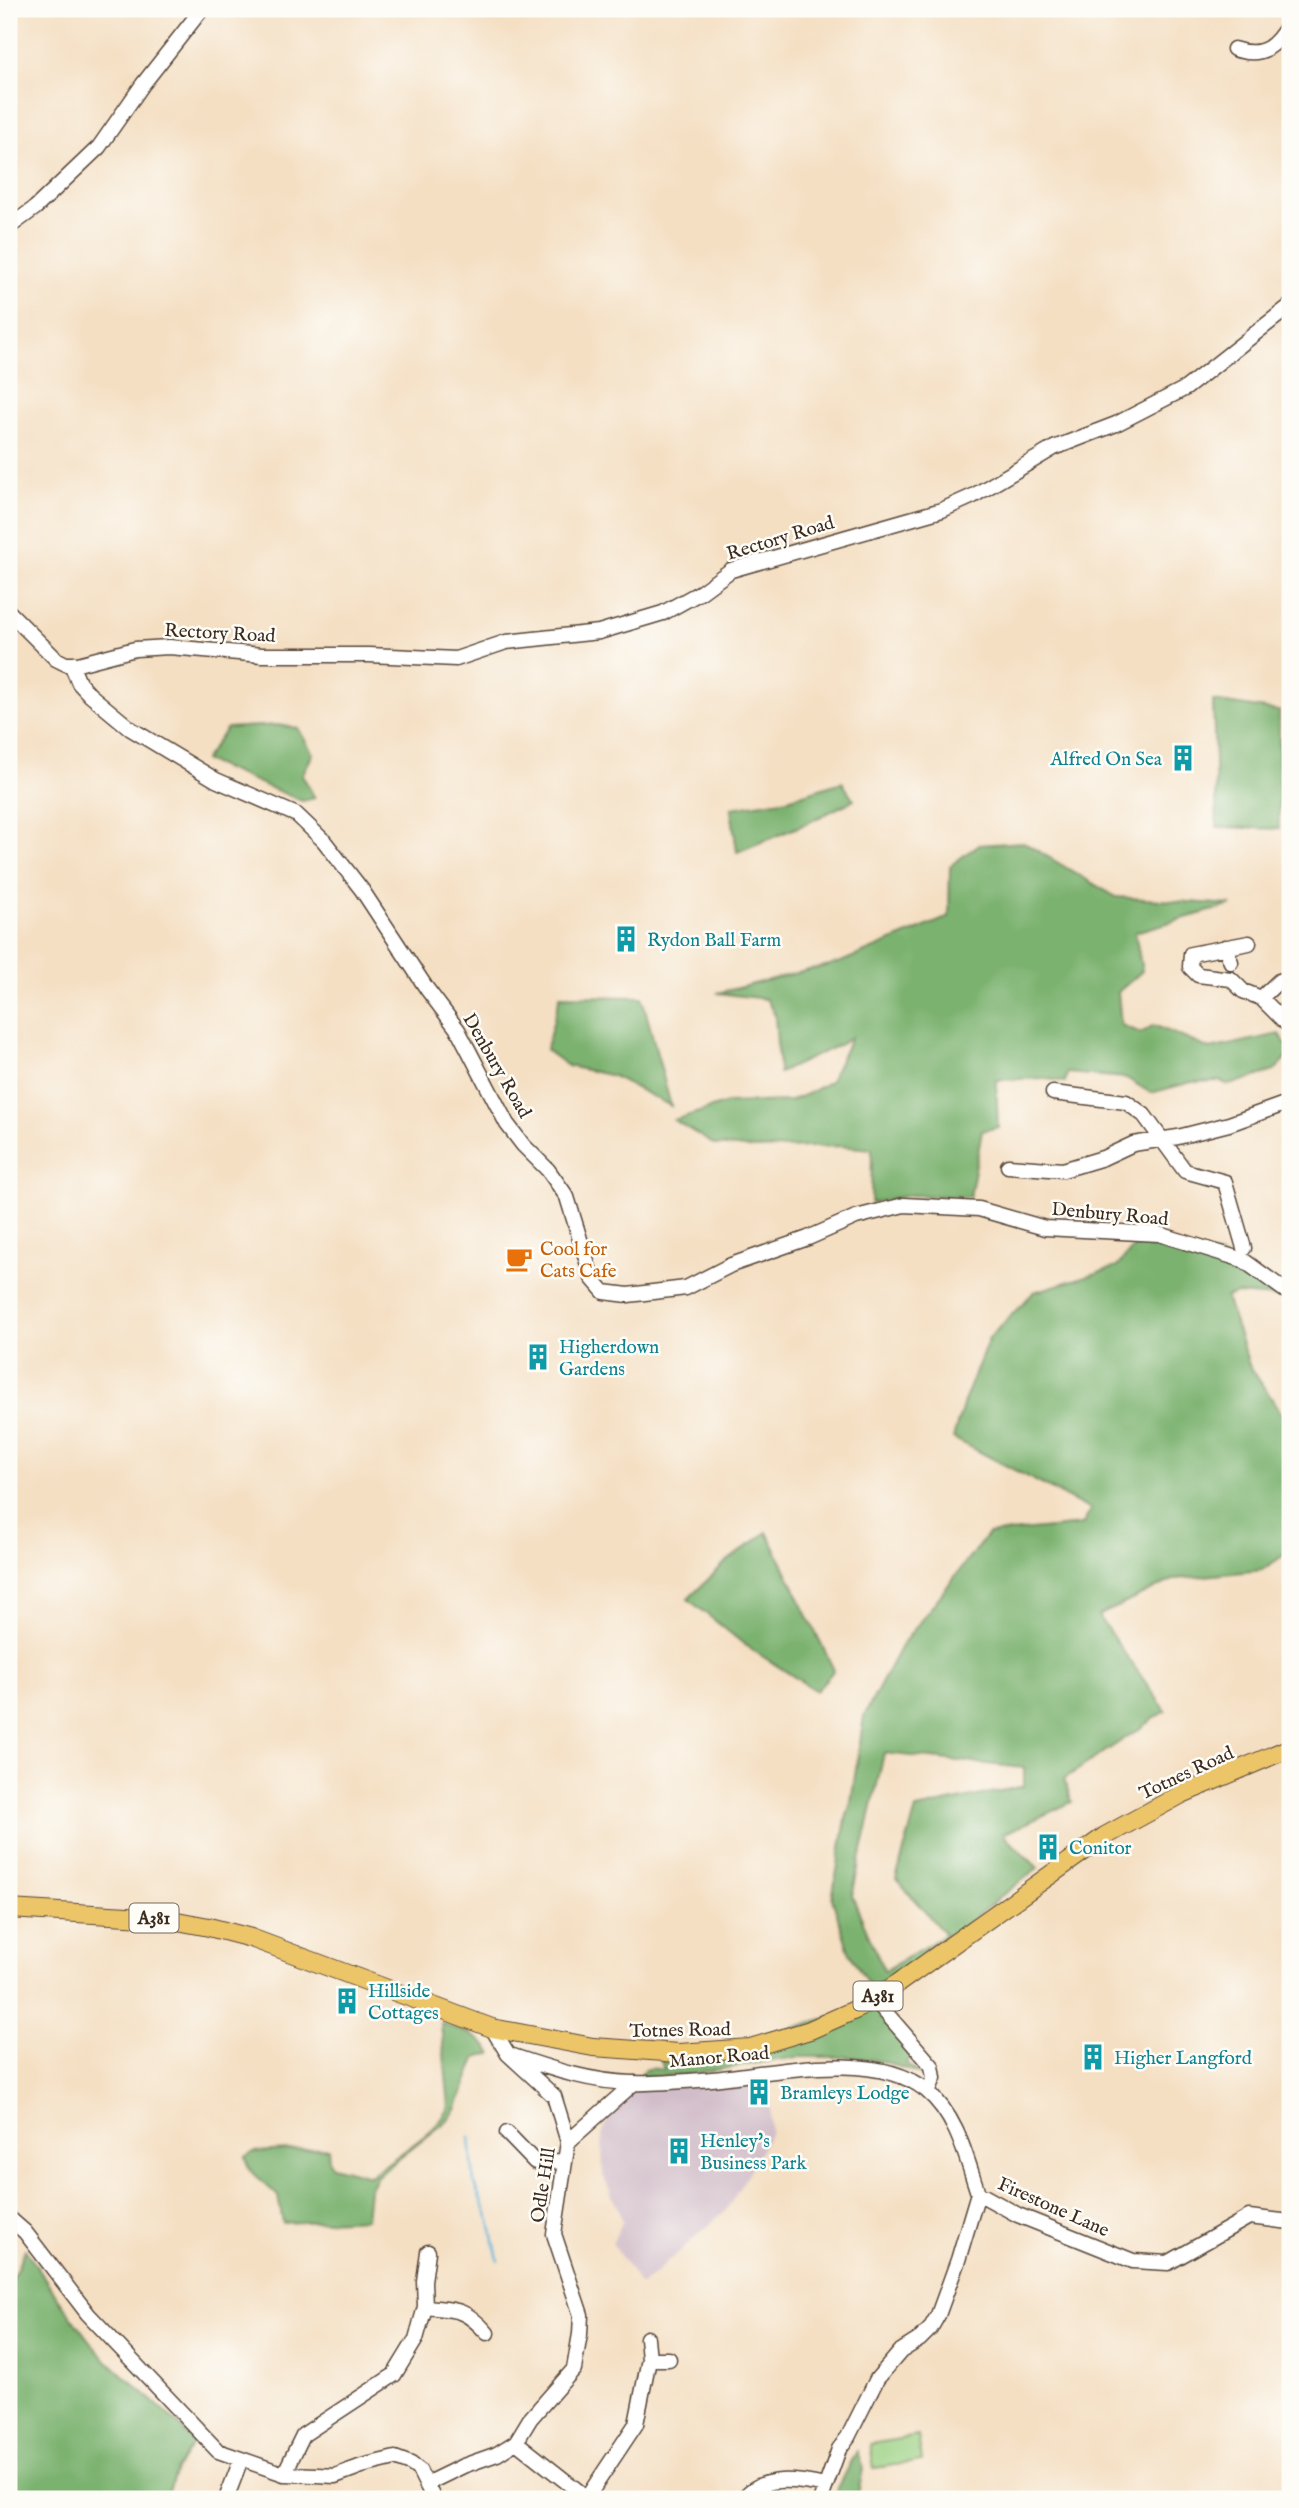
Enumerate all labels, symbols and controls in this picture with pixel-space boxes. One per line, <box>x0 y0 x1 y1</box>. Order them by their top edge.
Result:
street label: Rectory Road <box>724 511 838 567</box>
street label: Rectory Road <box>164 619 277 649</box>
building icon: Alfred On Sea <box>1168 743 1198 773</box>
place label: Alfred On Sea <box>1049 748 1163 772</box>
building icon: Rydon Ball Farm <box>611 924 641 954</box>
place label: Rydon Ball Farm <box>647 929 782 953</box>
street label: Denbury Road <box>457 1009 536 1124</box>
street label: Denbury Road <box>1050 1198 1170 1232</box>
place label: Cool for Cats Cafe <box>540 1238 617 1284</box>
cafe icon: Cool for Cats Cafe <box>504 1244 534 1274</box>
place label: Higherdown Gardens <box>559 1336 659 1382</box>
building icon: Higherdown Gardens <box>523 1342 553 1372</box>
street label: Totnes Road <box>1136 1741 1239 1806</box>
building icon: Conitor <box>1033 1832 1063 1862</box>
place label: Conitor <box>1069 1837 1132 1861</box>
road number: A381 <box>130 1904 178 1932</box>
place label: Hillside Cottages <box>368 1980 439 2026</box>
road number: A381 <box>854 1982 903 2010</box>
building icon: Hillside Cottages <box>332 1986 362 2016</box>
street label: Totnes Road <box>629 2018 732 2044</box>
street label: Manor Road <box>668 2042 771 2074</box>
building icon: Higher Langford <box>1078 2042 1108 2072</box>
place label: Higher Langford <box>1114 2047 1253 2071</box>
building icon: Bramleys Lodge <box>744 2077 774 2107</box>
place label: Bramleys Lodge <box>780 2082 910 2106</box>
place label: Henley's Business Park <box>700 2130 808 2176</box>
building icon: Henley's Business Park <box>664 2136 694 2166</box>
street label: Odle Hill <box>526 2145 562 2225</box>
street label: Firestone Lane <box>994 2173 1113 2243</box>

